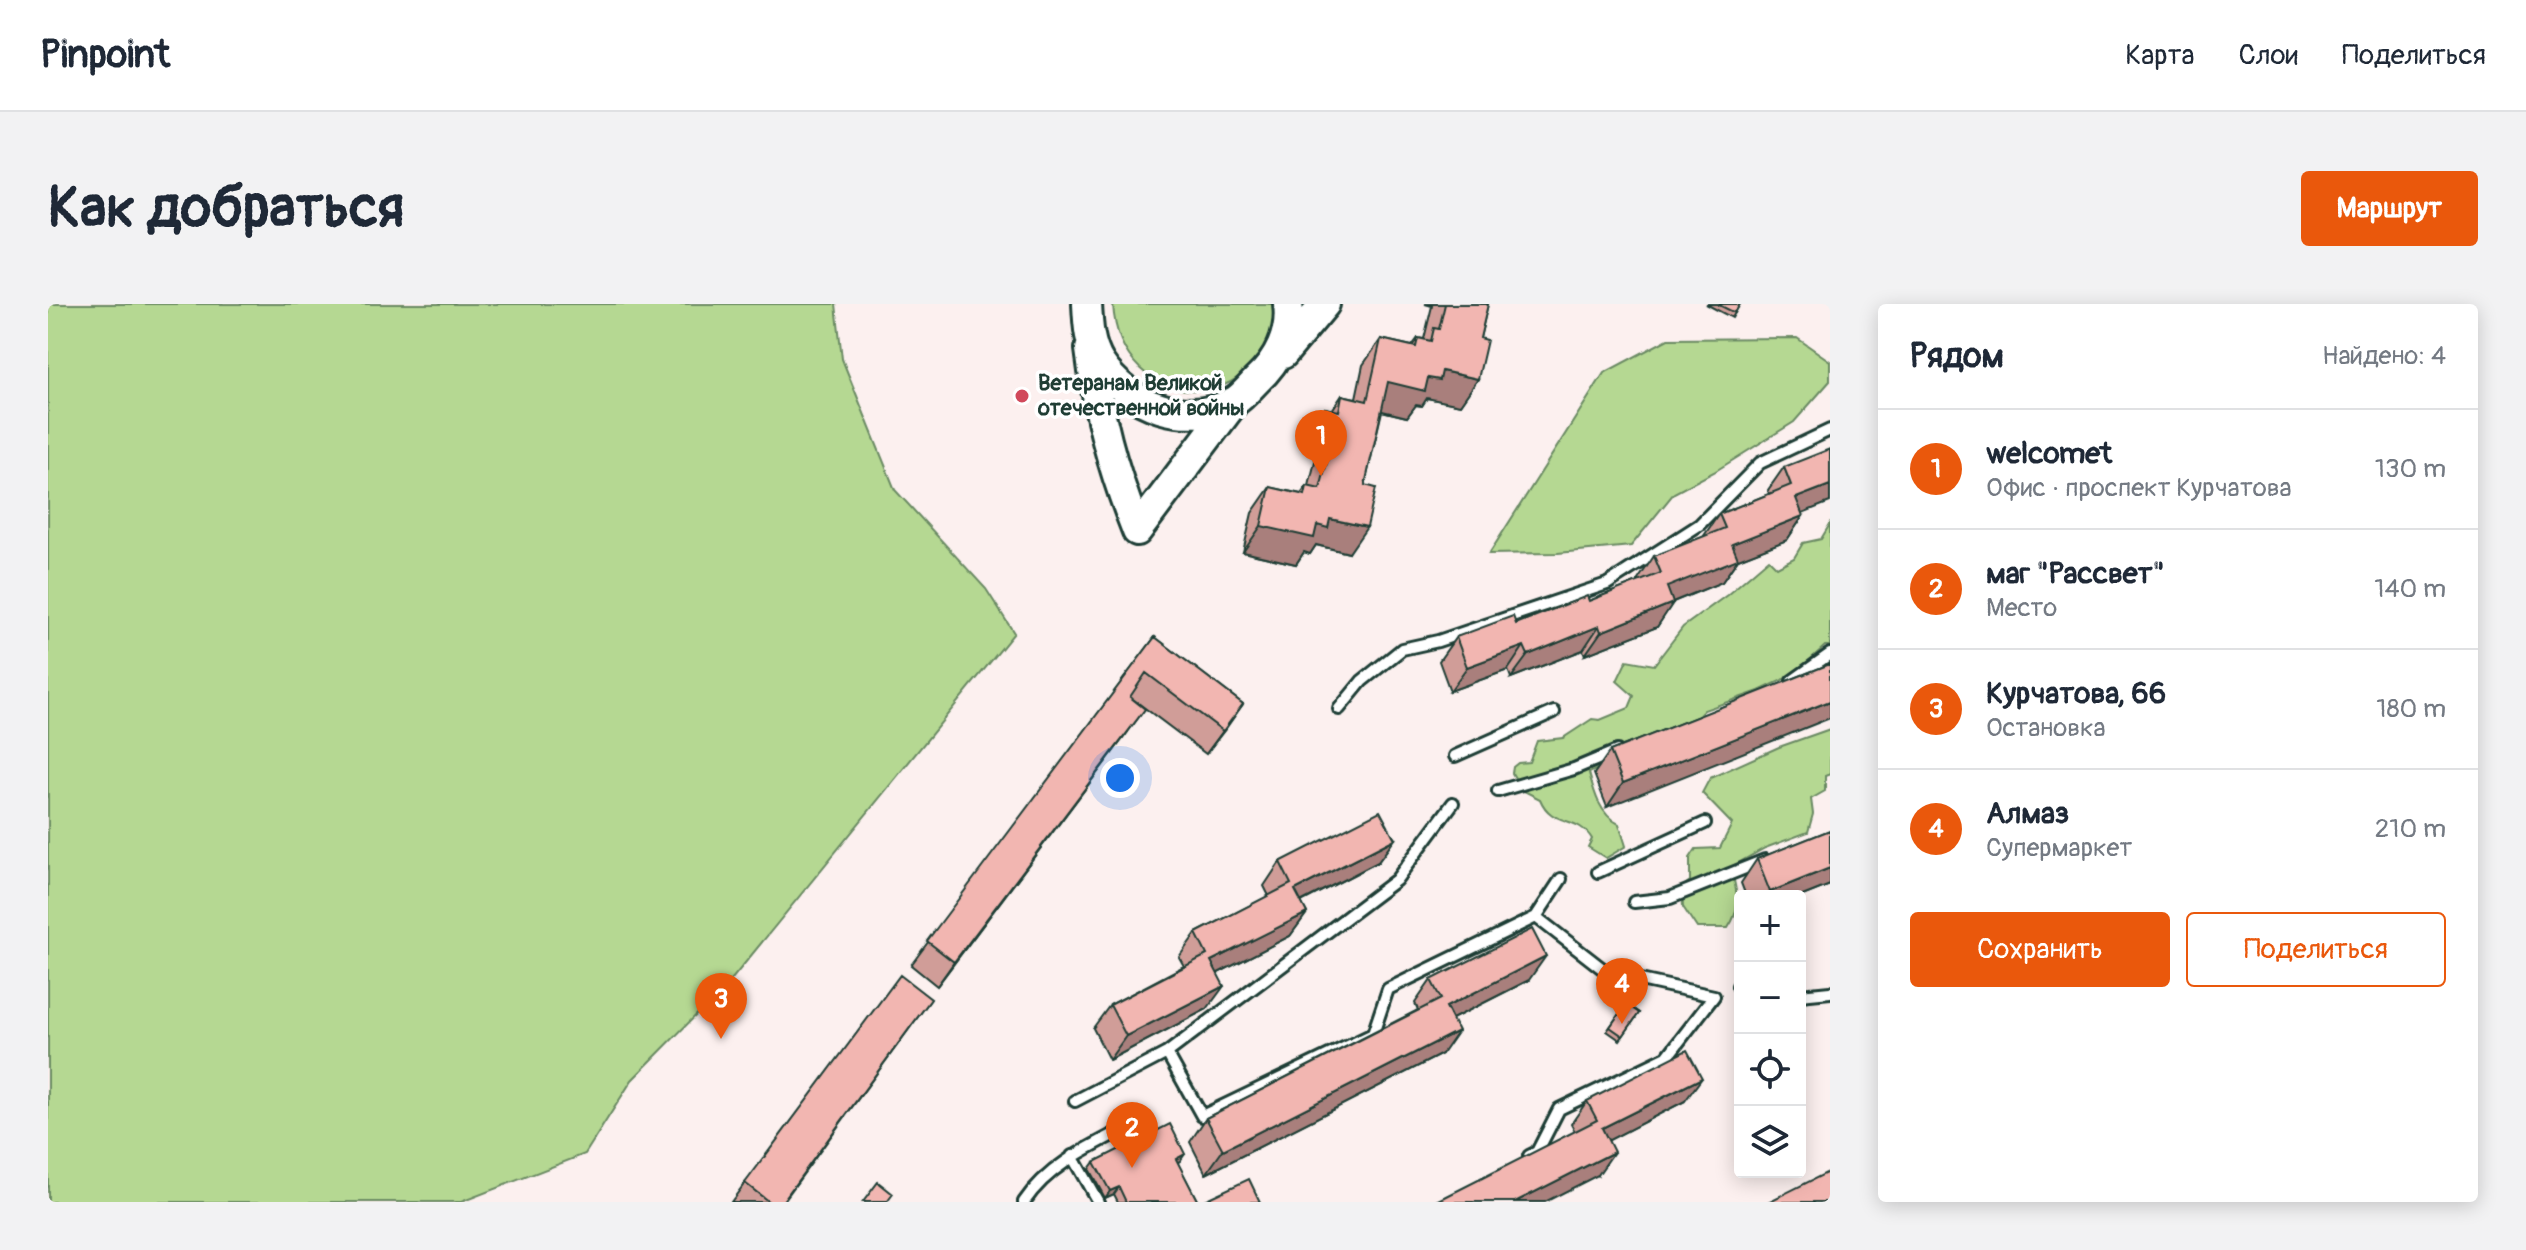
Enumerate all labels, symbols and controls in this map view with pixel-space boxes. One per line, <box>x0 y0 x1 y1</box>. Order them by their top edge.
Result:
text: Pinpoint <box>40 31 170 79</box>
text: Карта <box>2125 38 2195 73</box>
text: Слои <box>2239 38 2298 73</box>
text: Поделиться <box>2342 38 2486 73</box>
button: Маршрут <box>2301 171 2478 246</box>
text: Как добраться <box>48 174 404 243</box>
text: Рядом <box>1910 335 2004 378</box>
text: Найдено: 4 <box>2322 340 2446 372</box>
place label: Ветеранам Великой отечественной войны <box>1037 369 1245 422</box>
marker: Ветеранам Великой отечественной войны <box>1013 387 1031 405</box>
pin: 1 <box>1295 410 1347 476</box>
text: welcomet <box>1986 435 2112 472</box>
text: 1 <box>1931 453 1941 485</box>
text: 130 m <box>2375 453 2446 485</box>
text: Офис · проспект Курчатова <box>1986 472 2292 504</box>
text: маг "Рассвет" <box>1986 555 2165 592</box>
text: 2 <box>1929 573 1943 605</box>
text: 140 m <box>2374 573 2446 605</box>
text: Место <box>1986 592 2057 624</box>
text: Курчатова, 66 <box>1986 675 2166 712</box>
text: 3 <box>1929 693 1943 725</box>
text: 180 m <box>2376 693 2446 725</box>
text: Остановка <box>1986 712 2106 744</box>
your location <box>1100 758 1140 798</box>
text: Алмаз <box>1986 795 2069 832</box>
text: 4 <box>1928 813 1944 845</box>
text: 210 m <box>2375 813 2446 845</box>
text: Супермаркет <box>1986 832 2132 864</box>
map controls <box>1734 890 1806 1178</box>
button: + <box>1734 890 1806 962</box>
button: Сохранить <box>1910 912 2170 987</box>
button: Поделиться <box>2186 912 2446 987</box>
pin: 4 <box>1596 958 1648 1024</box>
button: − <box>1734 962 1806 1034</box>
pin: 3 <box>695 973 747 1039</box>
button: locate <box>1734 1034 1806 1106</box>
pin: 2 <box>1106 1102 1158 1168</box>
button: layers <box>1734 1106 1806 1178</box>

